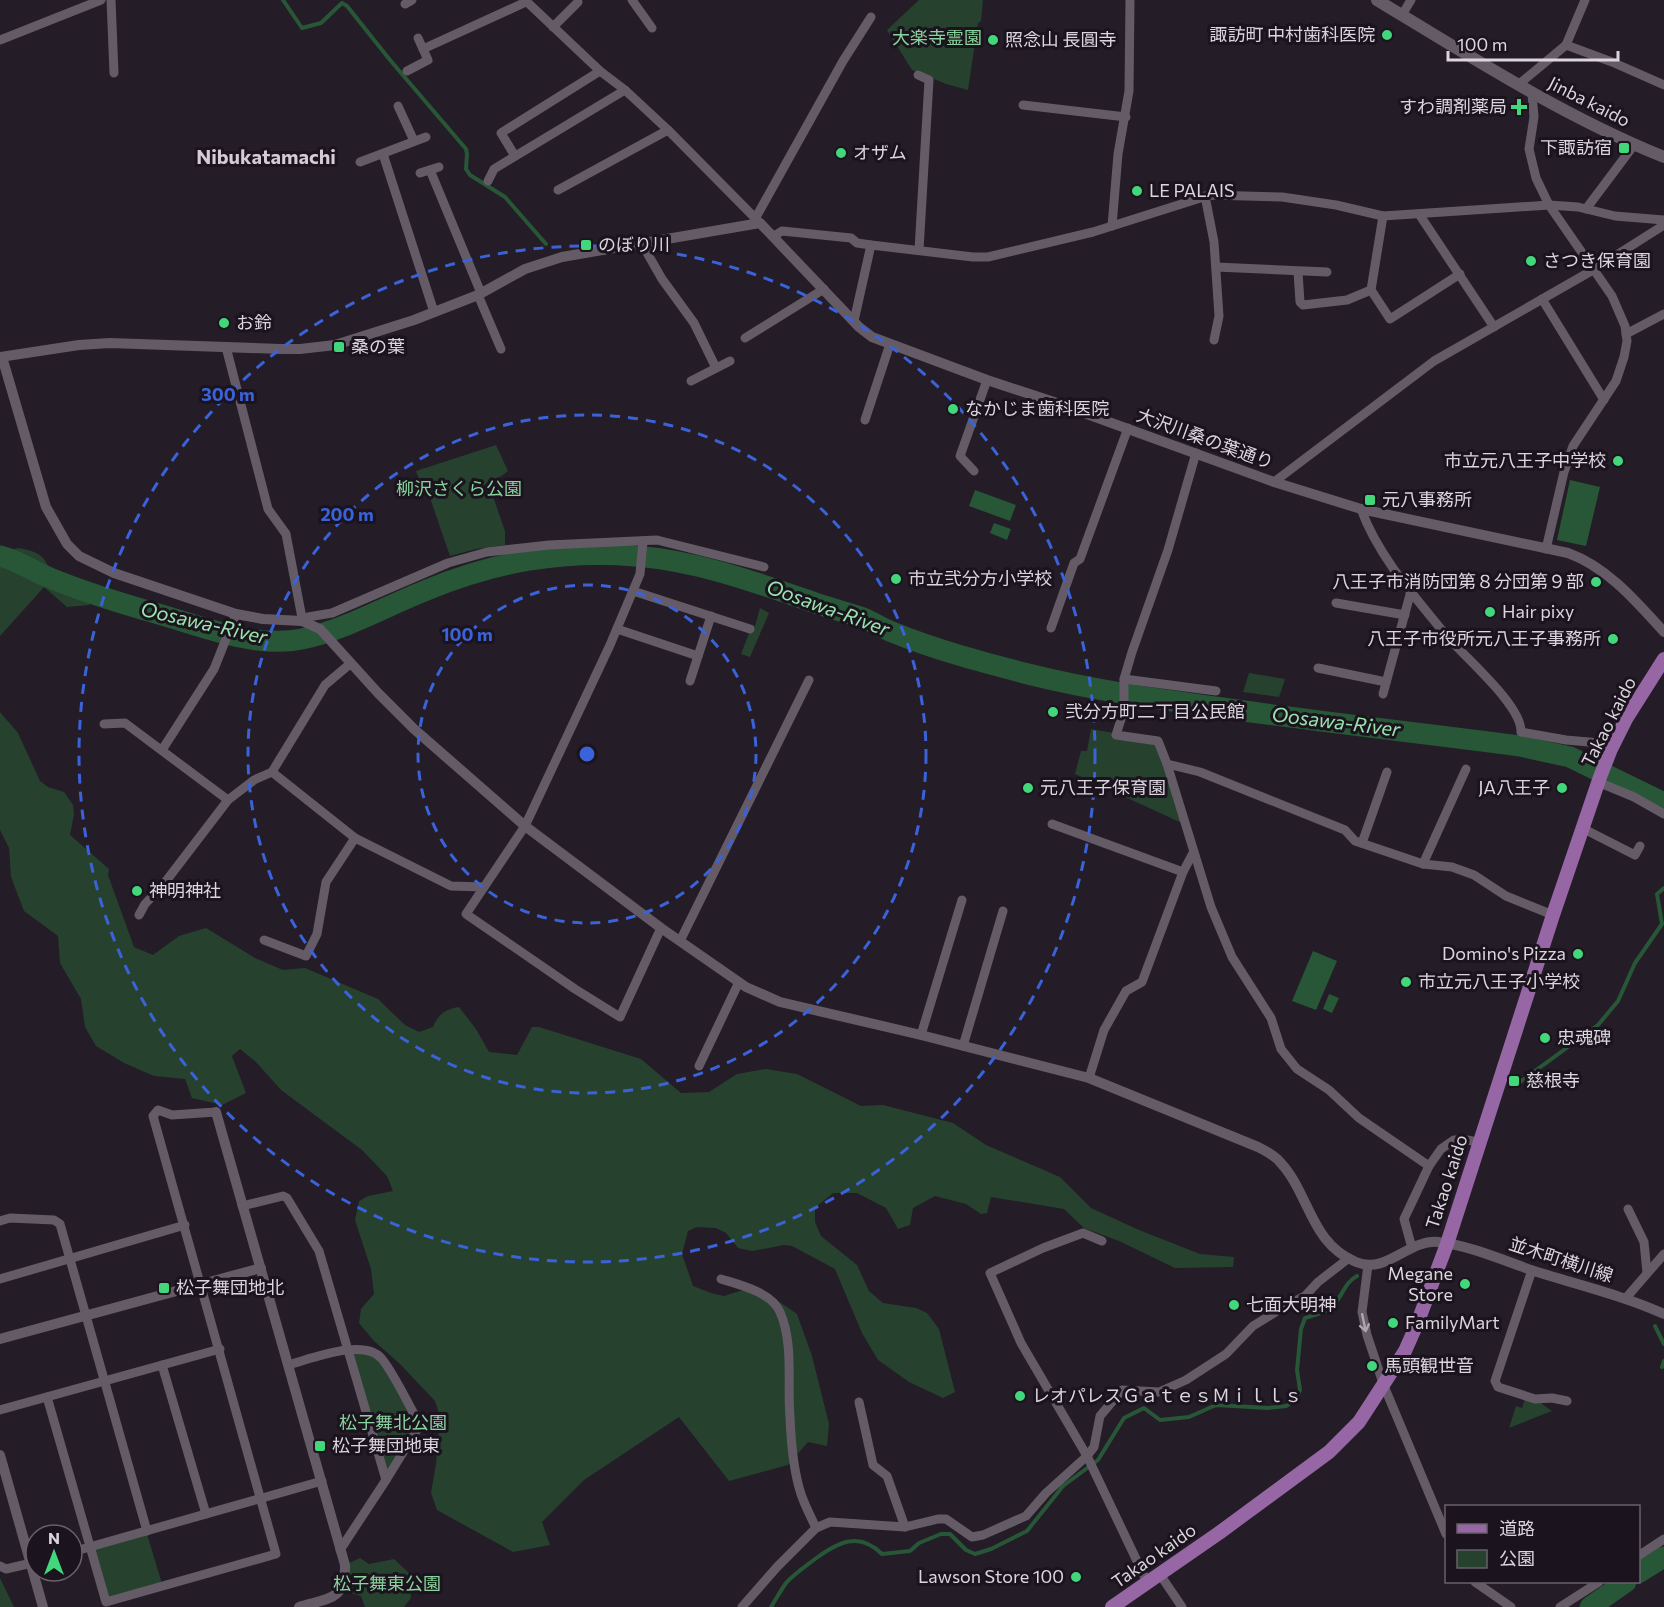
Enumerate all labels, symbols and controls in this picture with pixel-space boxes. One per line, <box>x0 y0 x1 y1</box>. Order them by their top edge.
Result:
place label: 諏訪町 中村歯科医院 <box>1210 23 1375 45</box>
scale bar <box>1448 24 1618 62</box>
park label: 大楽寺霊園 <box>892 26 982 48</box>
place label: 照念山 長圓寺 <box>1005 28 1116 50</box>
marker: 諏訪町 中村歯科医院 <box>1380 28 1394 42</box>
marker: 照念山 長圓寺 <box>986 33 1000 47</box>
text: 100 m <box>1457 33 1507 55</box>
street label: Jinba kaido <box>1545 71 1634 131</box>
place label: すわ調剤薬局 <box>1399 95 1507 117</box>
marker: すわ調剤薬局 <box>1512 100 1526 114</box>
place label: 下諏訪宿 <box>1540 136 1612 158</box>
place label: オザム <box>853 141 907 163</box>
marker: 下諏訪宿 <box>1617 141 1631 155</box>
district label: Nibukatamachi <box>196 144 336 168</box>
marker: オザム <box>834 146 848 160</box>
place label: LE PALAIS <box>1149 179 1235 201</box>
marker: LE PALAIS <box>1130 184 1144 198</box>
place label: のぼり川 <box>598 233 670 255</box>
marker: のぼり川 <box>579 238 593 252</box>
place label: さつき保育園 <box>1543 249 1651 271</box>
marker: さつき保育園 <box>1524 254 1538 268</box>
place label: お鈴 <box>236 311 272 333</box>
marker: お鈴 <box>217 316 231 330</box>
place label: 桑の葉 <box>351 335 405 357</box>
marker: 桑の葉 <box>332 340 346 354</box>
text: 300 m <box>201 383 255 405</box>
place label: なかじま歯科医院 <box>965 397 1109 419</box>
marker: なかじま歯科医院 <box>946 402 960 416</box>
street label: 大沢川桑の葉通り <box>1134 403 1277 473</box>
place label: 市立元八王子中学校 <box>1444 449 1606 471</box>
marker: 市立元八王子中学校 <box>1611 454 1625 468</box>
park label: 柳沢さくら公園 <box>396 477 522 499</box>
place label: 元八事務所 <box>1382 488 1472 510</box>
marker: 元八事務所 <box>1363 493 1377 507</box>
text: 200 m <box>320 503 374 525</box>
place label: 市立弐分方小学校 <box>908 567 1052 589</box>
place label: 八王子市消防団第８分団第９部 <box>1332 570 1584 592</box>
marker: 市立弐分方小学校 <box>889 572 903 586</box>
water label: Oosawa-River <box>764 574 894 641</box>
marker: 八王子市消防団第８分団第９部 <box>1589 575 1603 589</box>
water label: Oosawa-River <box>139 596 271 648</box>
place label: Hair pixy <box>1502 600 1574 622</box>
marker: Hair pixy <box>1483 605 1497 619</box>
text: 100 m <box>441 623 493 645</box>
place label: 八王子市役所元八王子事務所 <box>1367 627 1601 649</box>
marker: 八王子市役所元八王子事務所 <box>1606 632 1620 646</box>
street label: Takao kaido <box>1576 673 1640 770</box>
place label: 弐分方町二丁目公民館 <box>1065 700 1245 722</box>
water label: Oosawa-River <box>1271 701 1403 741</box>
marker: 弐分方町二丁目公民館 <box>1046 705 1060 719</box>
centre of rings <box>577 744 597 764</box>
place label: 元八王子保育園 <box>1040 776 1166 798</box>
place label: JA八王子 <box>1478 776 1550 798</box>
marker: 元八王子保育園 <box>1021 781 1035 795</box>
marker: JA八王子 <box>1555 781 1569 795</box>
place label: 神明神社 <box>149 879 221 901</box>
marker: 神明神社 <box>130 884 144 898</box>
place label: Domino's Pizza <box>1442 942 1566 964</box>
marker: Domino's Pizza <box>1571 947 1585 961</box>
place label: 市立元八王子小学校 <box>1418 970 1580 992</box>
marker: 市立元八王子小学校 <box>1399 975 1413 989</box>
place label: 忠魂碑 <box>1557 1026 1611 1048</box>
marker: 忠魂碑 <box>1538 1031 1552 1045</box>
place label: 慈根寺 <box>1526 1069 1580 1091</box>
marker: 慈根寺 <box>1507 1074 1521 1088</box>
street label: Takao kaido <box>1420 1132 1472 1232</box>
street label: 並木町横川線 <box>1507 1232 1616 1286</box>
place label: Megane Store <box>1387 1262 1453 1305</box>
place label: 松子舞団地北 <box>176 1276 284 1298</box>
marker: Megane Store <box>1458 1277 1472 1291</box>
marker: 松子舞団地北 <box>157 1281 171 1295</box>
place label: 七面大明神 <box>1246 1293 1336 1315</box>
marker: 七面大明神 <box>1227 1298 1241 1312</box>
place label: FamilyMart <box>1405 1311 1500 1333</box>
one-way arrow <box>1359 1313 1370 1332</box>
marker: FamilyMart <box>1386 1316 1400 1330</box>
place label: 馬頭観世音 <box>1384 1354 1474 1376</box>
marker: 馬頭観世音 <box>1365 1359 1379 1373</box>
place label: レオパレスＧａｔｅｓＭｉｌｌｓ <box>1032 1384 1302 1406</box>
marker: レオパレスＧａｔｅｓＭｉｌｌｓ <box>1013 1389 1027 1403</box>
park label: 松子舞北公園 <box>339 1411 447 1433</box>
place label: 松子舞団地東 <box>332 1434 440 1456</box>
marker: 松子舞団地東 <box>313 1439 327 1453</box>
legend <box>1445 1505 1640 1583</box>
text: 道路 <box>1499 1517 1535 1539</box>
street label: Takao kaido <box>1107 1518 1200 1592</box>
north arrow <box>24 1523 84 1583</box>
text: N <box>48 1528 60 1547</box>
text: 公園 <box>1499 1547 1535 1569</box>
place label: Lawson Store 100 <box>918 1565 1064 1587</box>
marker: Lawson Store 100 <box>1069 1570 1083 1584</box>
park label: 松子舞東公園 <box>333 1572 441 1594</box>

